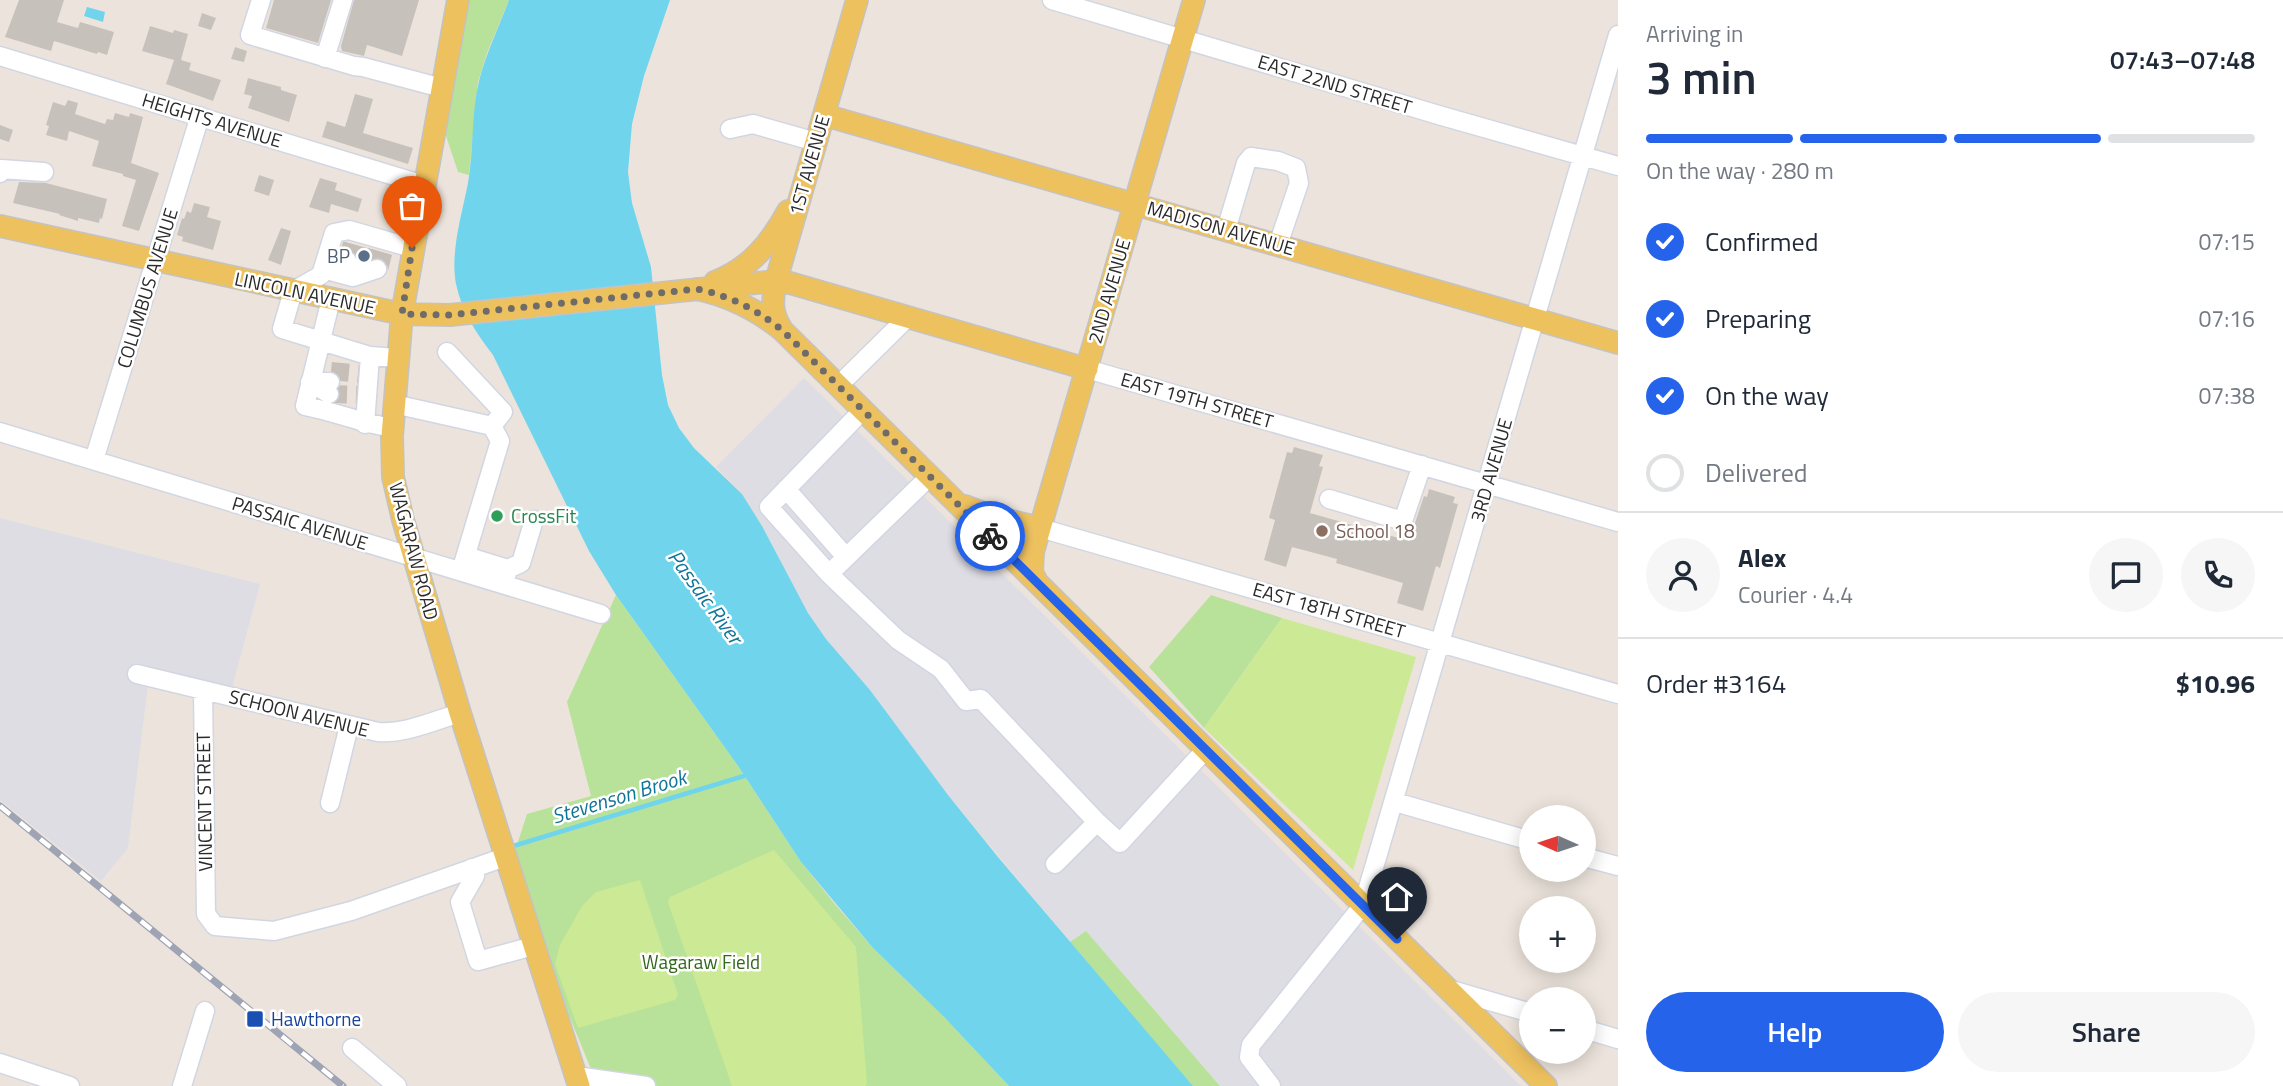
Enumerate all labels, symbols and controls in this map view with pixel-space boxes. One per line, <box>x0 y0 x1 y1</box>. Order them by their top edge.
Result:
text: Arriving in <box>1646 16 1743 51</box>
text: 07:43–07:48 <box>2110 40 2255 79</box>
text: 3 min <box>1646 42 1757 112</box>
street label: EAST 22ND STREET <box>1255 46 1416 121</box>
street label: HEIGHTS AVENUE <box>139 84 286 155</box>
street label: 1ST AVENUE <box>780 111 837 218</box>
text: On the way · 280 m <box>1646 153 1834 188</box>
pin <box>382 176 442 248</box>
icon: bag <box>393 187 431 225</box>
street label: MADISON AVENUE <box>1144 193 1298 262</box>
street label: COLUMBUS AVENUE <box>108 204 185 372</box>
text: Confirmed <box>1705 222 1819 261</box>
icon: check <box>1646 223 1684 261</box>
text: 07:15 <box>2198 224 2255 259</box>
street label: 2ND AVENUE <box>1080 235 1137 347</box>
place label: BP <box>327 241 350 270</box>
marker: BP <box>356 248 372 264</box>
street label: LINCOLN AVENUE <box>232 263 378 322</box>
text: Preparing <box>1705 299 1811 338</box>
icon: check <box>1646 300 1684 338</box>
text: 07:16 <box>2198 301 2255 336</box>
street label: EAST 19TH STREET <box>1117 364 1277 435</box>
text: On the way <box>1705 376 1829 415</box>
icon: check <box>1646 377 1684 415</box>
text: 07:38 <box>2198 378 2255 413</box>
street label: 3RD AVENUE <box>1462 415 1519 525</box>
text: Delivered <box>1705 453 1808 492</box>
street label: WAGARAW ROAD <box>382 479 447 623</box>
street label: PASSAIC AVENUE <box>229 488 372 557</box>
place label: CrossFit <box>511 501 577 530</box>
courier <box>955 501 1025 571</box>
marker: CrossFit <box>489 508 505 524</box>
place label: School 18 <box>1336 516 1415 545</box>
icon: bike <box>971 517 1009 555</box>
marker: School 18 <box>1314 523 1330 539</box>
button: person <box>1646 538 1720 612</box>
text: Alex <box>1738 538 1786 577</box>
button: chat <box>2089 538 2163 612</box>
button: phone <box>2181 538 2255 612</box>
water label: Passaic River <box>661 543 752 652</box>
street label: EAST 18TH STREET <box>1249 574 1409 645</box>
text: Courier · 4.4 <box>1738 577 1853 612</box>
text: Order #3164 <box>1646 664 1786 703</box>
text: $10.96 <box>2176 664 2255 703</box>
street label: SCHOON AVENUE <box>226 681 372 744</box>
street label: VINCENT STREET <box>188 732 219 872</box>
water label: Stevenson Brook <box>548 760 692 832</box>
north arrow <box>1519 805 1596 882</box>
map controls <box>1519 805 1596 1064</box>
pin <box>1367 867 1427 939</box>
icon: home <box>1378 878 1416 916</box>
button: + <box>1519 896 1596 973</box>
park label: Wagaraw Field <box>642 947 760 976</box>
button: − <box>1519 987 1596 1064</box>
button: Help <box>1646 992 1944 1072</box>
button: Share <box>1958 992 2255 1072</box>
place label: Hawthorne <box>271 1004 361 1033</box>
marker: Hawthorne <box>245 1009 265 1029</box>

